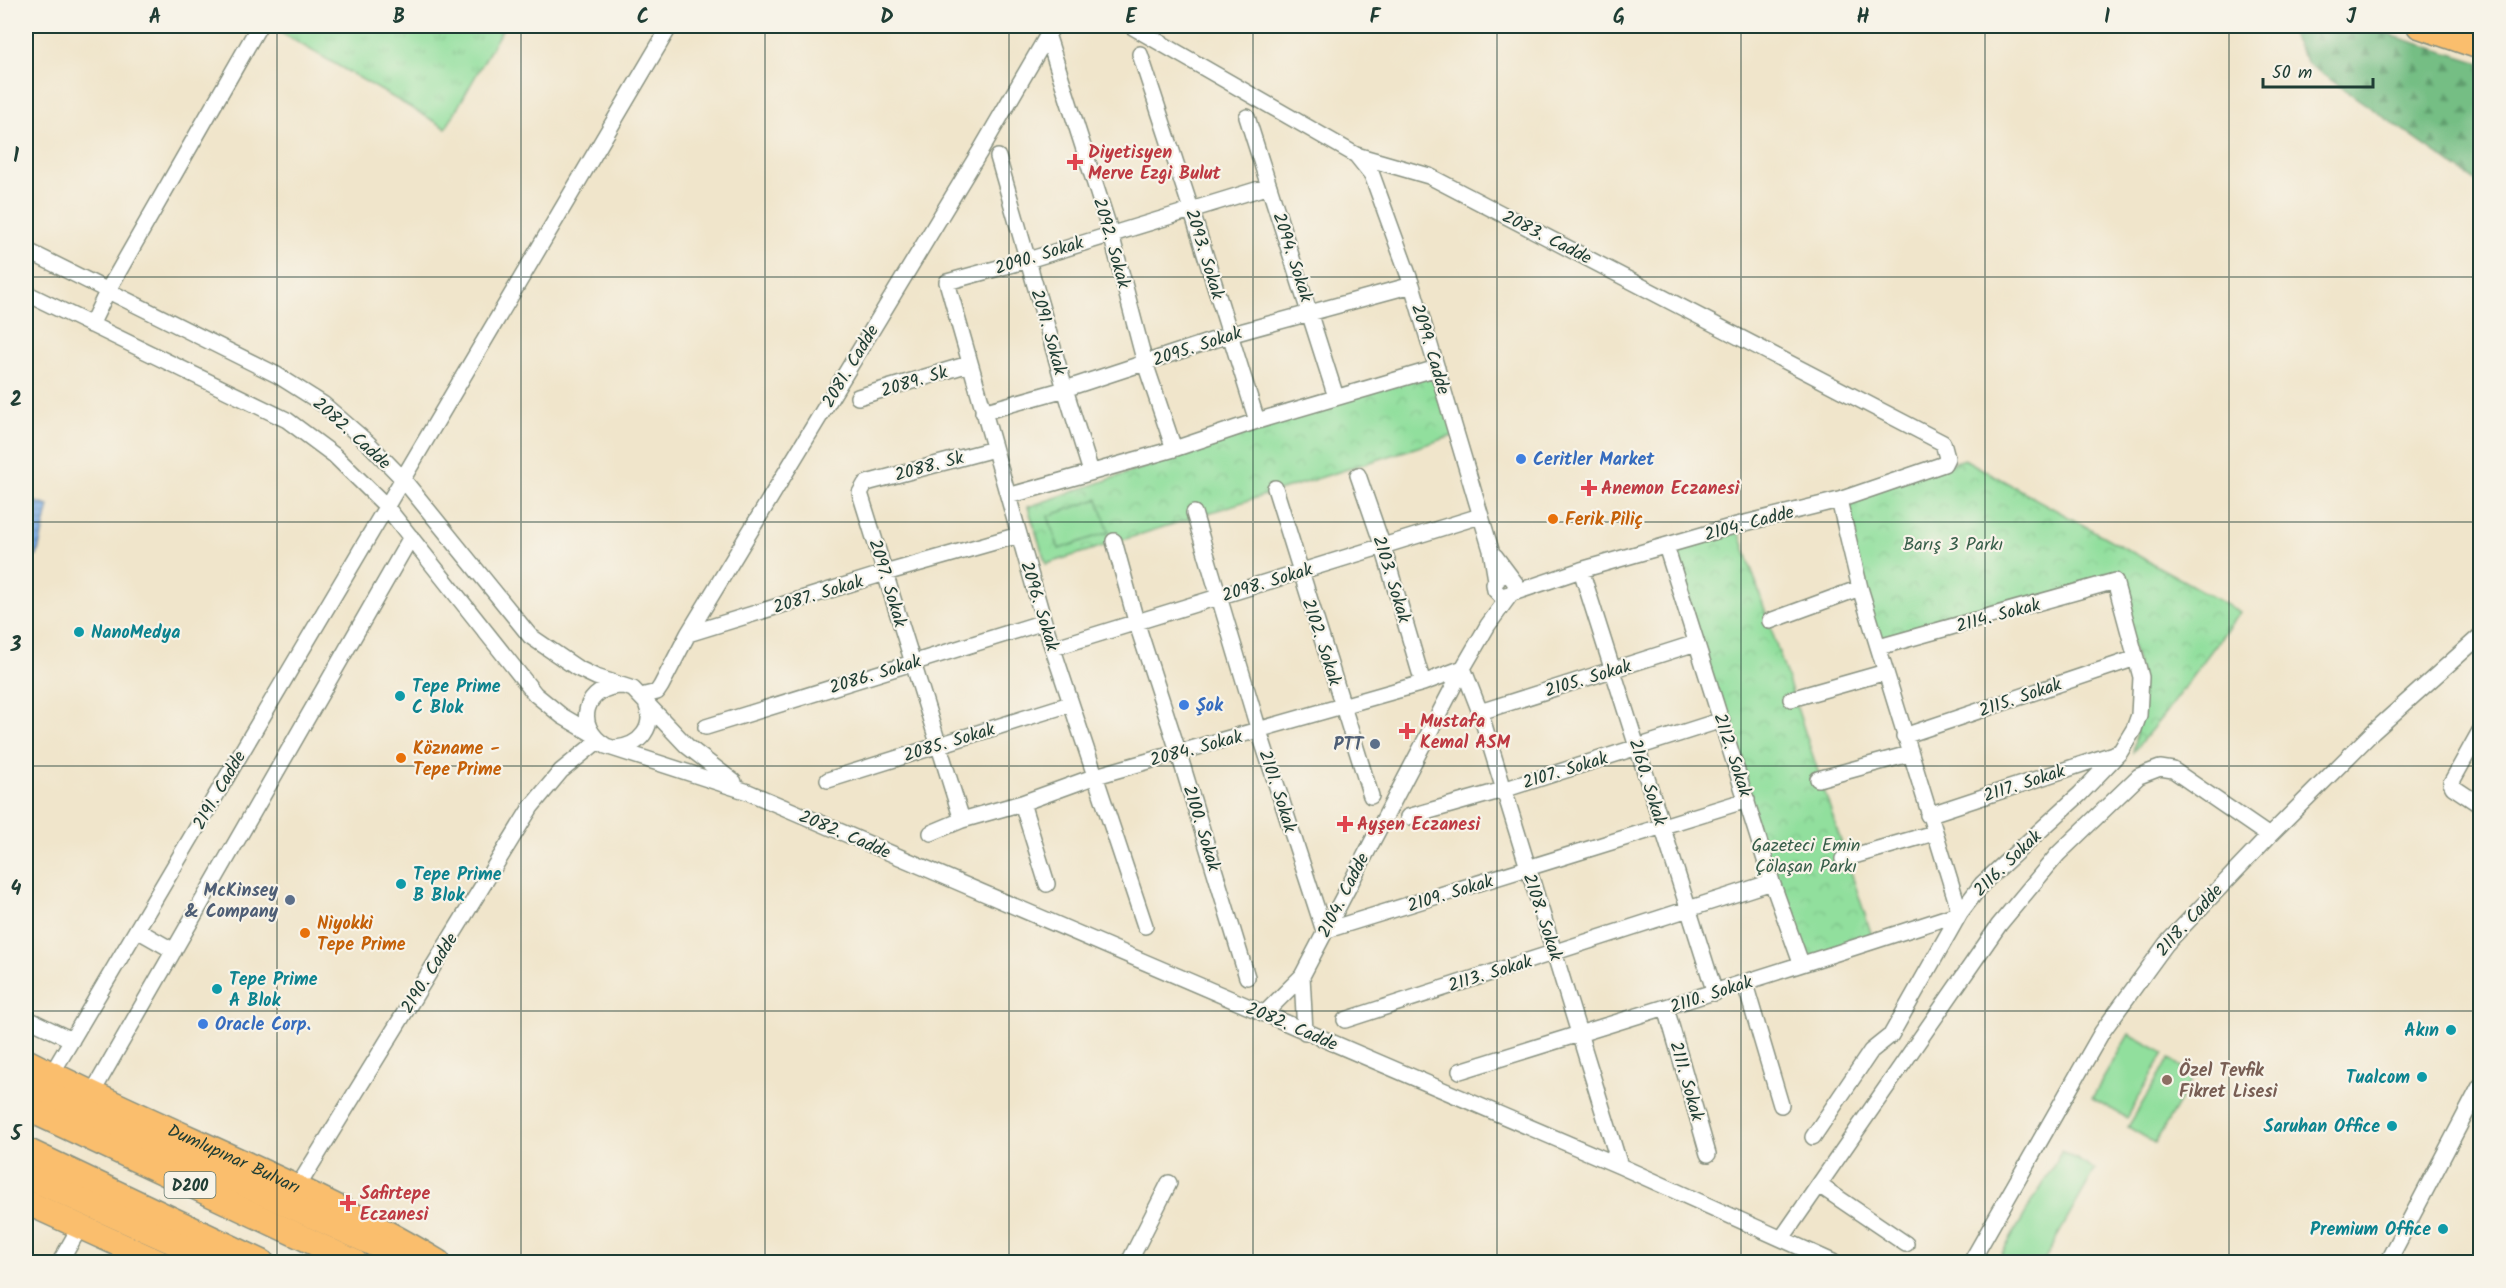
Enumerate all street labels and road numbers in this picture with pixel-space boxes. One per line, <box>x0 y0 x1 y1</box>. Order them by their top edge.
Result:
street label: 2092. Sokak <box>1084 195 1137 293</box>
street label: 2083. Cadde <box>1496 203 1596 273</box>
street label: 2093. Sokak <box>1176 206 1231 304</box>
street label: 2094. Sokak <box>1263 209 1320 307</box>
street label: 2090. Sokak <box>991 229 1088 284</box>
street label: 2091. Sokak <box>1021 286 1074 379</box>
street label: 2099. Cadde <box>1402 300 1457 399</box>
street label: 2095. Sokak <box>1149 319 1246 375</box>
street label: 2081. Cadde <box>815 320 888 414</box>
street label: 2089. Sk <box>877 358 952 406</box>
street label: 2082. Cadde <box>305 391 397 478</box>
street label: 2088. Sk <box>892 444 968 491</box>
street label: 2104. Cadde <box>1701 499 1797 550</box>
street label: 2103. Sokak <box>1364 532 1418 627</box>
street label: 2097. Sokak <box>859 536 914 632</box>
street label: 2098. Sokak <box>1218 556 1317 611</box>
street label: 2096. Sokak <box>1011 558 1066 656</box>
street label: 2087. Sokak <box>770 568 868 623</box>
street label: 2114. Sokak <box>1953 591 2044 642</box>
street label: 2102. Sokak <box>1293 595 1348 690</box>
street label: 2086. Sokak <box>826 648 926 703</box>
street label: 2105. Sokak <box>1541 652 1636 706</box>
street label: 2115. Sokak <box>1975 671 2066 726</box>
street label: 2112. Sokak <box>1704 710 1759 802</box>
street label: 2085. Sokak <box>900 716 999 771</box>
street label: 2084. Sokak <box>1147 723 1246 776</box>
street label: 2160. Sokak <box>1620 735 1674 830</box>
street label: 2107. Sokak <box>1519 745 1612 798</box>
street label: 2191. Cadde <box>186 746 255 836</box>
street label: 2101. Sokak <box>1250 746 1304 837</box>
street label: 2117. Sokak <box>1980 757 2070 811</box>
street label: 2100. Sokak <box>1174 782 1228 876</box>
street label: 2082. Cadde <box>794 803 895 868</box>
street label: 2116. Sokak <box>1967 823 2050 904</box>
street label: 2104. Cadde <box>1311 848 1378 943</box>
street label: 2109. Sokak <box>1404 867 1497 921</box>
street label: 2108. Sokak <box>1514 870 1570 965</box>
street label: 2118. Cadde <box>2149 878 2231 964</box>
street label: 2190. Cadde <box>394 928 467 1020</box>
street label: 2113. Sokak <box>1445 948 1537 1001</box>
street label: 2110. Sokak <box>1666 968 1757 1022</box>
street label: 2082. Cadde <box>1241 995 1342 1060</box>
street label: 2111. Sokak <box>1660 1038 1711 1125</box>
street label: Dumlupınar Bulvarı <box>162 1117 305 1203</box>
road number: D200 <box>164 1172 216 1198</box>

